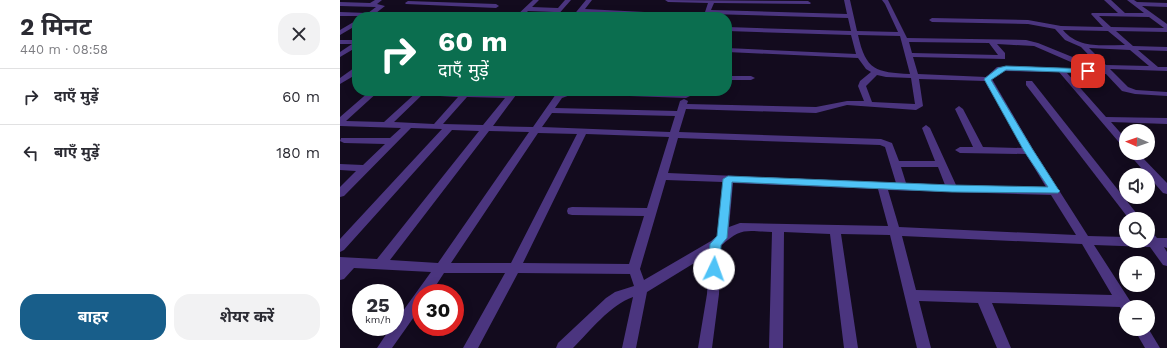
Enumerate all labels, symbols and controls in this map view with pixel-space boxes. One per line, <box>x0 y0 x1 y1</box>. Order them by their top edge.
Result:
text: 2 मिनट <box>20 13 92 41</box>
button: close <box>278 13 320 55</box>
text: 60 m <box>438 25 508 58</box>
icon: right <box>372 28 424 80</box>
text: 440 m · 08:58 <box>20 42 108 57</box>
pin <box>1071 54 1105 88</box>
text: दाएँ मुड़ें <box>438 59 489 80</box>
icon: arrive <box>1077 60 1099 82</box>
icon: right <box>20 86 42 108</box>
text: दाएँ मुड़ें <box>54 87 99 105</box>
text: 60 m <box>282 88 320 106</box>
north arrow <box>1119 124 1155 160</box>
map controls <box>1119 124 1155 336</box>
icon: left <box>20 142 42 164</box>
text: बाएँ मुड़ें <box>54 143 99 161</box>
text: 180 m <box>276 144 320 162</box>
button: sound <box>1119 168 1155 204</box>
button: search <box>1119 212 1155 248</box>
position arrow <box>693 248 735 290</box>
button: + <box>1119 256 1155 292</box>
speed limit sign: 30 <box>412 284 464 336</box>
text: 25 <box>366 293 390 317</box>
button: बाहर <box>20 294 166 340</box>
button: शेयर करें <box>174 294 320 340</box>
button: − <box>1119 300 1155 336</box>
text: km/h <box>365 314 391 325</box>

